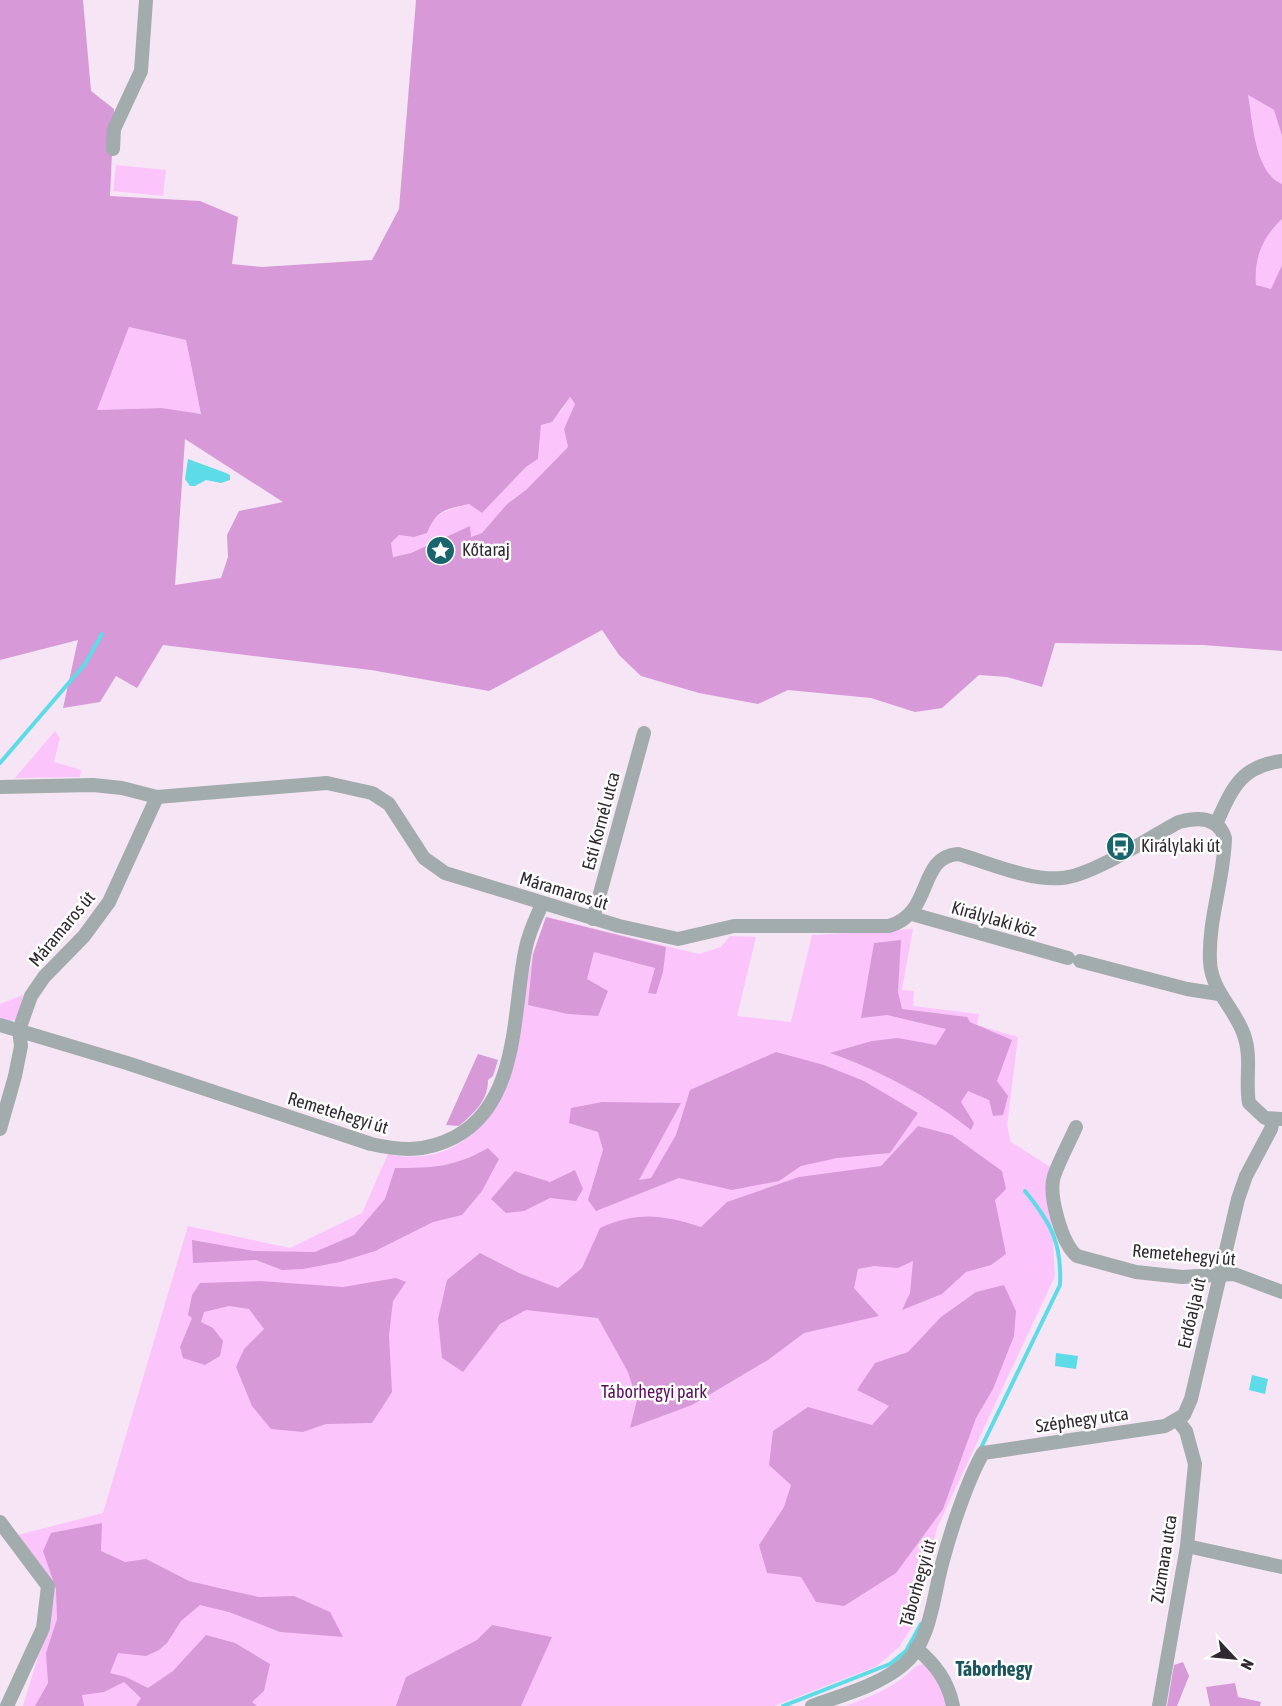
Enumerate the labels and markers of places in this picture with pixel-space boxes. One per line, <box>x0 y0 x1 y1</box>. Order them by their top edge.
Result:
place icon: Kőtaraj <box>425 534 457 566</box>
place label: Kőtaraj <box>462 539 510 560</box>
bus stop icon: Királylaki út <box>1104 830 1136 862</box>
place label: Királylaki út <box>1141 835 1220 856</box>

